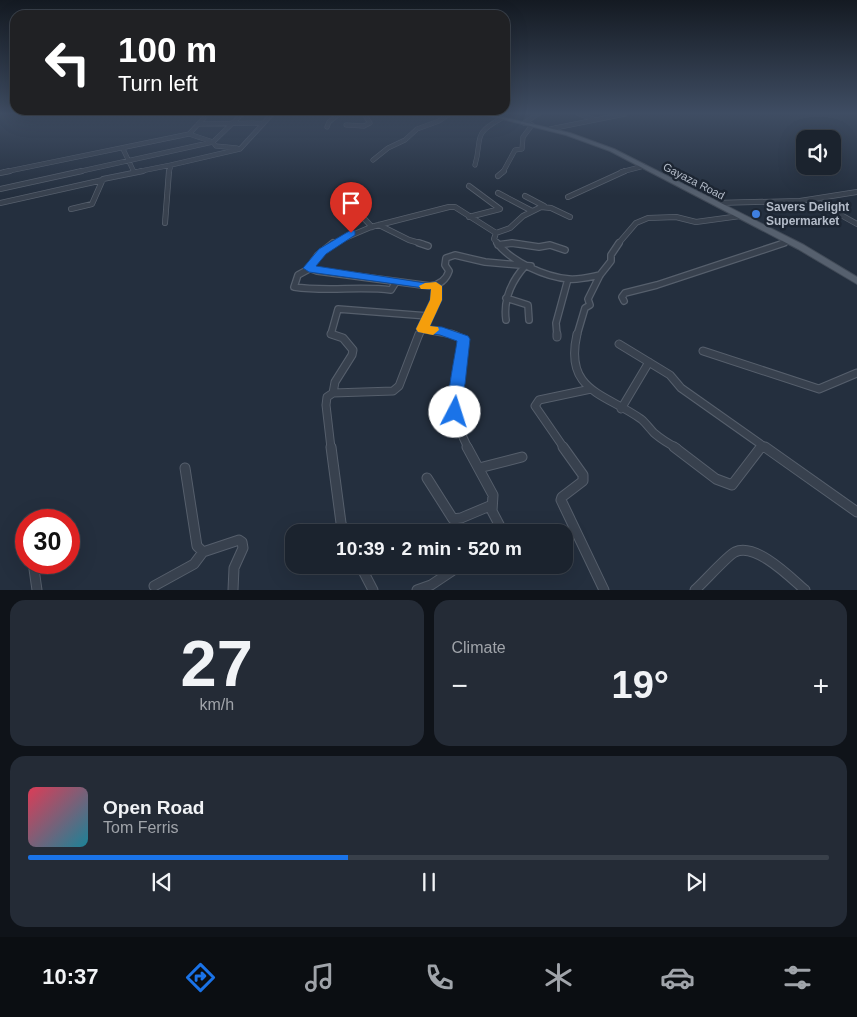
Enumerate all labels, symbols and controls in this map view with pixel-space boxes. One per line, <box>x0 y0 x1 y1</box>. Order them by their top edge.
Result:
icon: left <box>35 30 100 95</box>
text: 100 m <box>118 30 217 69</box>
text: Turn left <box>118 71 198 96</box>
map controls <box>796 130 841 175</box>
button: sound <box>796 130 841 175</box>
street label: Gayaza Road <box>661 160 727 202</box>
pin <box>330 182 372 233</box>
icon: arrive <box>337 189 365 217</box>
place label: Savers Delight Supermarket <box>766 200 849 228</box>
marker: Savers Delight Supermarket <box>750 208 762 220</box>
position arrow <box>428 385 480 437</box>
speed limit sign: 30 <box>15 509 80 574</box>
text: 10:39 · 2 min · 520 m <box>336 538 522 559</box>
text: 27 <box>181 627 253 700</box>
text: Climate <box>452 639 506 656</box>
text: 19° <box>612 664 669 706</box>
text: − <box>452 670 468 701</box>
text: + <box>813 670 829 701</box>
text: km/h <box>199 696 234 713</box>
text: Open Road <box>103 797 204 818</box>
text: Tom Ferris <box>103 819 179 836</box>
icon: previous <box>148 868 176 896</box>
icon: pause <box>415 868 443 896</box>
icon: next <box>682 868 710 896</box>
icon: directions <box>183 960 218 995</box>
icon: music <box>302 960 337 995</box>
icon: phone <box>422 960 457 995</box>
icon: climate <box>541 960 576 995</box>
icon: car <box>660 960 695 995</box>
icon: filters <box>780 960 815 995</box>
text: 10:37 <box>42 964 98 989</box>

